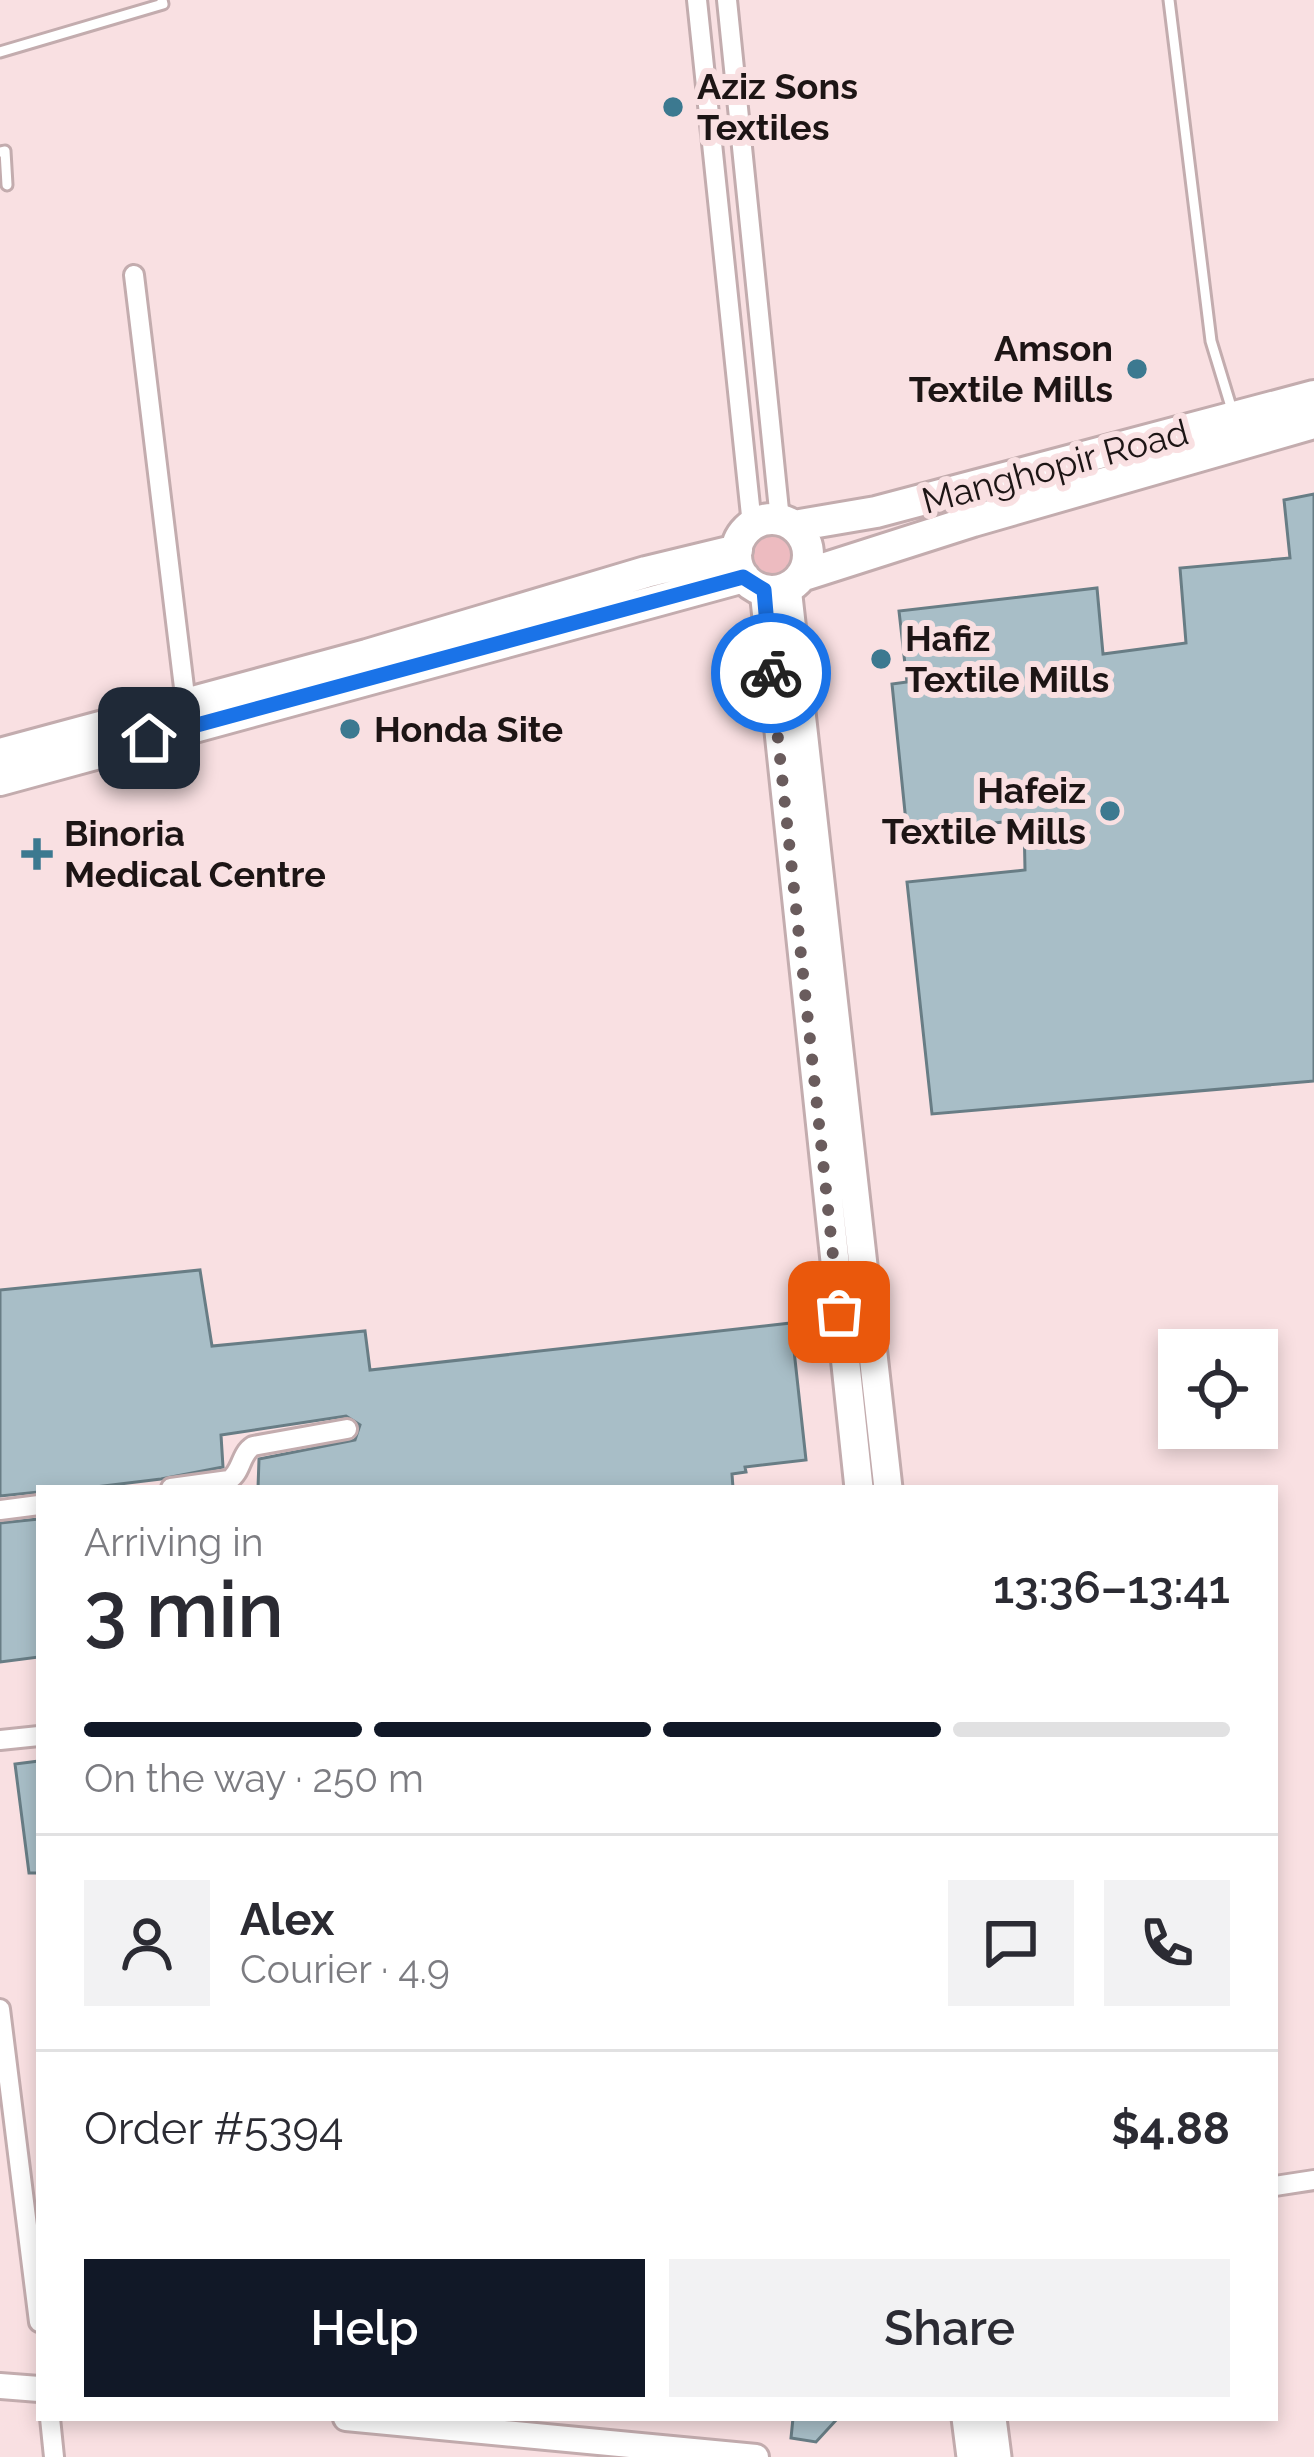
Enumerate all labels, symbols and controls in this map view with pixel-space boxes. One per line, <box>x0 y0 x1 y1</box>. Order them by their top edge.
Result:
place label: Aziz Sons Textiles <box>697 65 858 148</box>
marker: Aziz Sons Textiles <box>660 94 686 120</box>
place label: Amson Textile Mills <box>909 327 1113 410</box>
marker: Amson Textile Mills <box>1124 356 1150 382</box>
street label: Manghopir Road <box>917 410 1193 522</box>
courier <box>711 613 831 733</box>
place label: Hafiz Textile Mills <box>905 617 1109 700</box>
icon: bike <box>738 640 804 706</box>
marker: Hafiz Textile Mills <box>868 646 894 672</box>
pin <box>98 687 200 789</box>
icon: home <box>116 705 182 771</box>
place label: Honda Site <box>374 708 563 750</box>
marker: Honda Site <box>337 716 363 742</box>
place label: Hafeiz Textile Mills <box>882 769 1086 852</box>
marker: Hafeiz Textile Mills <box>1097 798 1123 824</box>
place label: Binoria Medical Centre <box>64 812 326 895</box>
marker: Binoria Medical Centre <box>21 838 53 870</box>
pin <box>788 1261 890 1363</box>
icon: bag <box>806 1279 872 1345</box>
map controls <box>1158 1329 1278 1449</box>
button: locate <box>1158 1329 1278 1449</box>
text: Arriving in <box>84 1519 264 1565</box>
text: 13:36–13:41 <box>993 1561 1230 1614</box>
text: 3 min <box>84 1564 284 1655</box>
text: On the way · 250 m <box>84 1755 424 1801</box>
button: person <box>84 1880 210 2006</box>
button: chat <box>948 1880 1074 2006</box>
button: phone <box>1104 1880 1230 2006</box>
text: Alex <box>240 1893 334 1946</box>
text: Courier · 4.9 <box>240 1946 450 1992</box>
text: Order #5394 <box>84 2102 344 2155</box>
text: $4.88 <box>1111 2102 1230 2155</box>
button: Help <box>84 2259 645 2397</box>
button: Share <box>669 2259 1230 2397</box>

